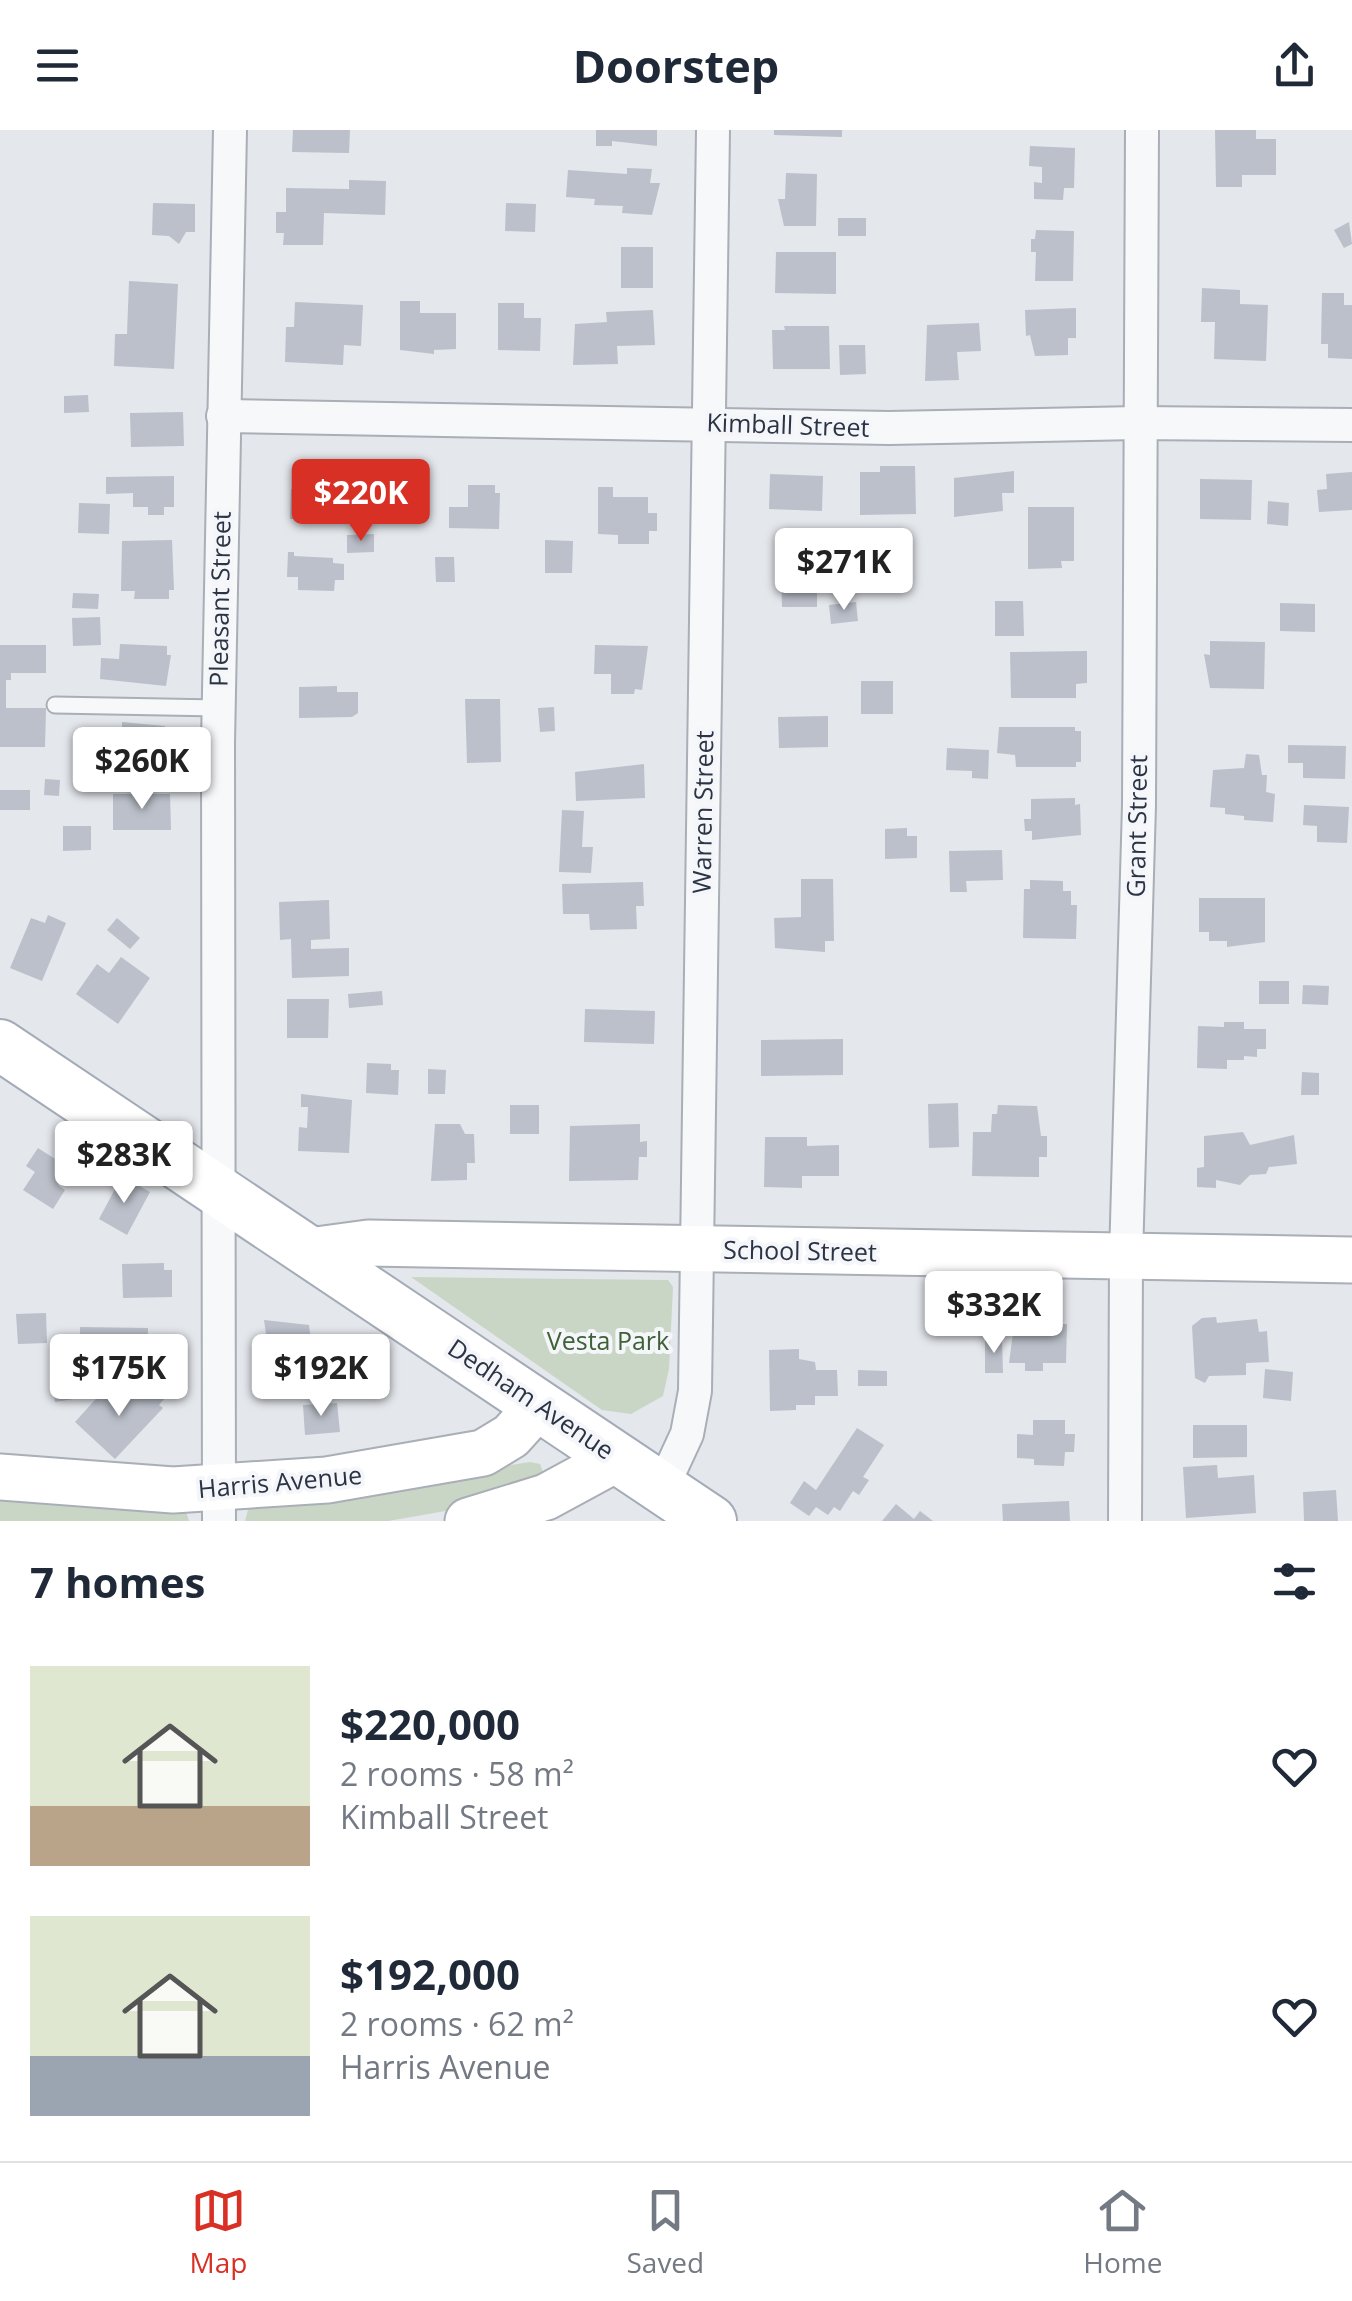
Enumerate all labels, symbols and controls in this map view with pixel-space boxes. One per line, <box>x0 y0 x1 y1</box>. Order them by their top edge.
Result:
text: Doorstep <box>573 35 779 96</box>
icon: menu <box>30 38 85 93</box>
icon: share <box>1267 38 1322 93</box>
street label: Kimball Street <box>706 404 870 444</box>
pin: $220K <box>291 459 431 544</box>
text: $220K <box>314 470 408 513</box>
street label: Pleasant Street <box>200 511 238 687</box>
pin: $271K <box>774 528 914 613</box>
text: $271K <box>797 539 891 582</box>
pin: $260K <box>72 727 212 812</box>
street label: Warren Street <box>684 730 720 894</box>
text: $260K <box>95 738 189 781</box>
street label: Grant Street <box>1118 754 1154 898</box>
pin: $283K <box>54 1121 194 1206</box>
text: $283K <box>77 1132 171 1175</box>
street label: School Street <box>723 1232 877 1268</box>
pin: $332K <box>924 1271 1064 1356</box>
text: $332K <box>947 1282 1041 1325</box>
park label: Vesta Park <box>547 1323 669 1357</box>
street label: Dedham Avenue <box>442 1330 621 1466</box>
pin: $175K <box>49 1334 189 1419</box>
pin: $192K <box>251 1334 391 1419</box>
text: $175K <box>72 1345 166 1388</box>
text: $192K <box>274 1345 368 1388</box>
street label: Harris Avenue <box>196 1457 363 1505</box>
text: 7 homes <box>30 1553 205 1610</box>
icon: filters <box>1267 1554 1322 1609</box>
text: $220,000 <box>340 1695 520 1752</box>
icon: home <box>110 1706 230 1826</box>
icon: heart <box>1267 1739 1322 1794</box>
text: 2 rooms · 58 m² <box>340 1752 574 1795</box>
text: Kimball Street <box>340 1795 549 1838</box>
text: $192,000 <box>340 1945 520 2002</box>
icon: home <box>110 1956 230 2076</box>
icon: heart <box>1267 1989 1322 2044</box>
text: 2 rooms · 62 m² <box>340 2002 574 2045</box>
text: Harris Avenue <box>340 2045 551 2088</box>
tab: Map <box>190 2183 247 2281</box>
tab: Saved <box>626 2183 704 2281</box>
tab: Home <box>1083 2183 1162 2281</box>

